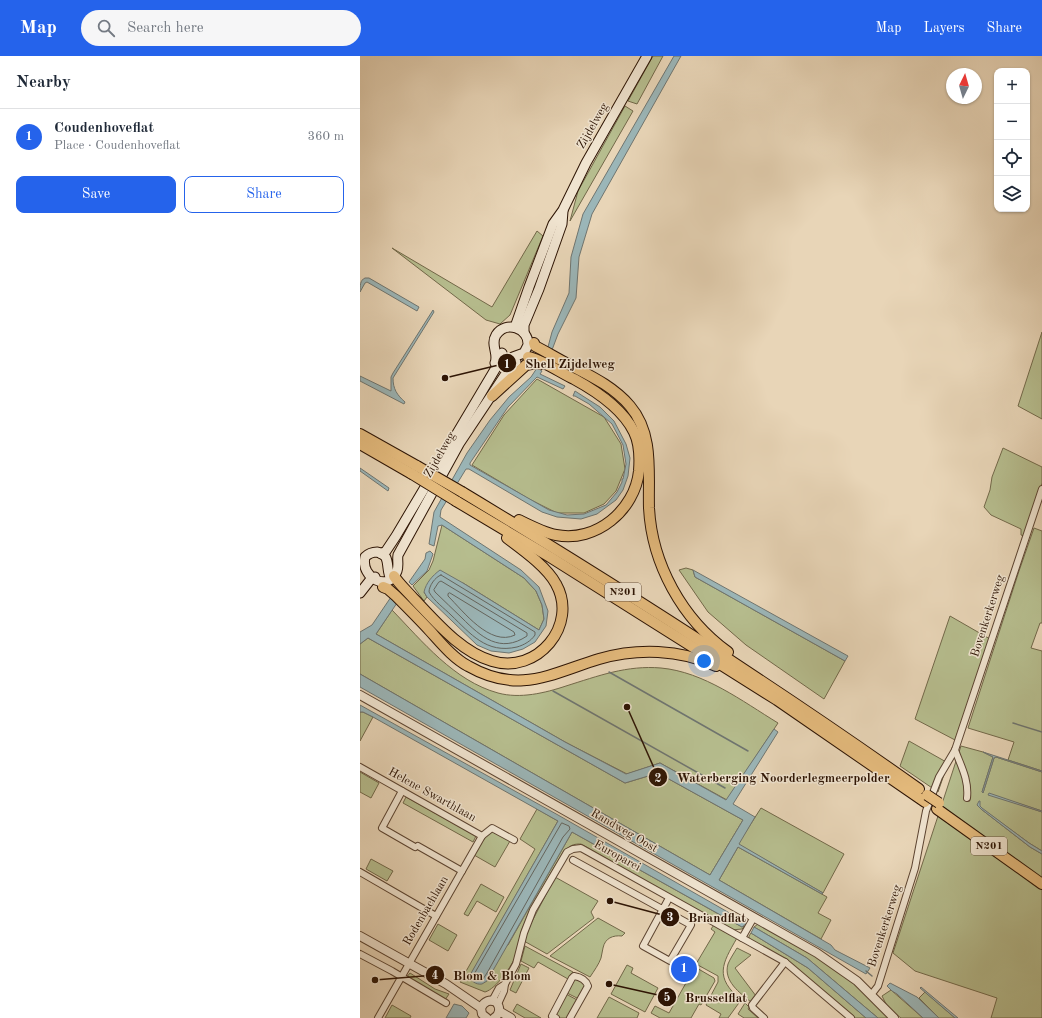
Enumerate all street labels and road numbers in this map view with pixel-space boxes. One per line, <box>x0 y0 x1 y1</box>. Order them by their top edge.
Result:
street label: Zijdelweg <box>575 101 611 151</box>
street label: Zijdelweg <box>422 430 458 480</box>
street label: Bovenkerkerweg <box>969 573 1007 659</box>
road number: N201 <box>605 583 641 601</box>
street label: Helene Swarthlaan <box>386 766 478 824</box>
street label: Randweg Oost <box>588 807 660 855</box>
road number: N201 <box>971 837 1007 855</box>
street label: Europarei <box>592 838 642 874</box>
street label: Rodenbachlaan <box>401 874 451 948</box>
street label: Bovenkerkerweg <box>866 883 904 969</box>

